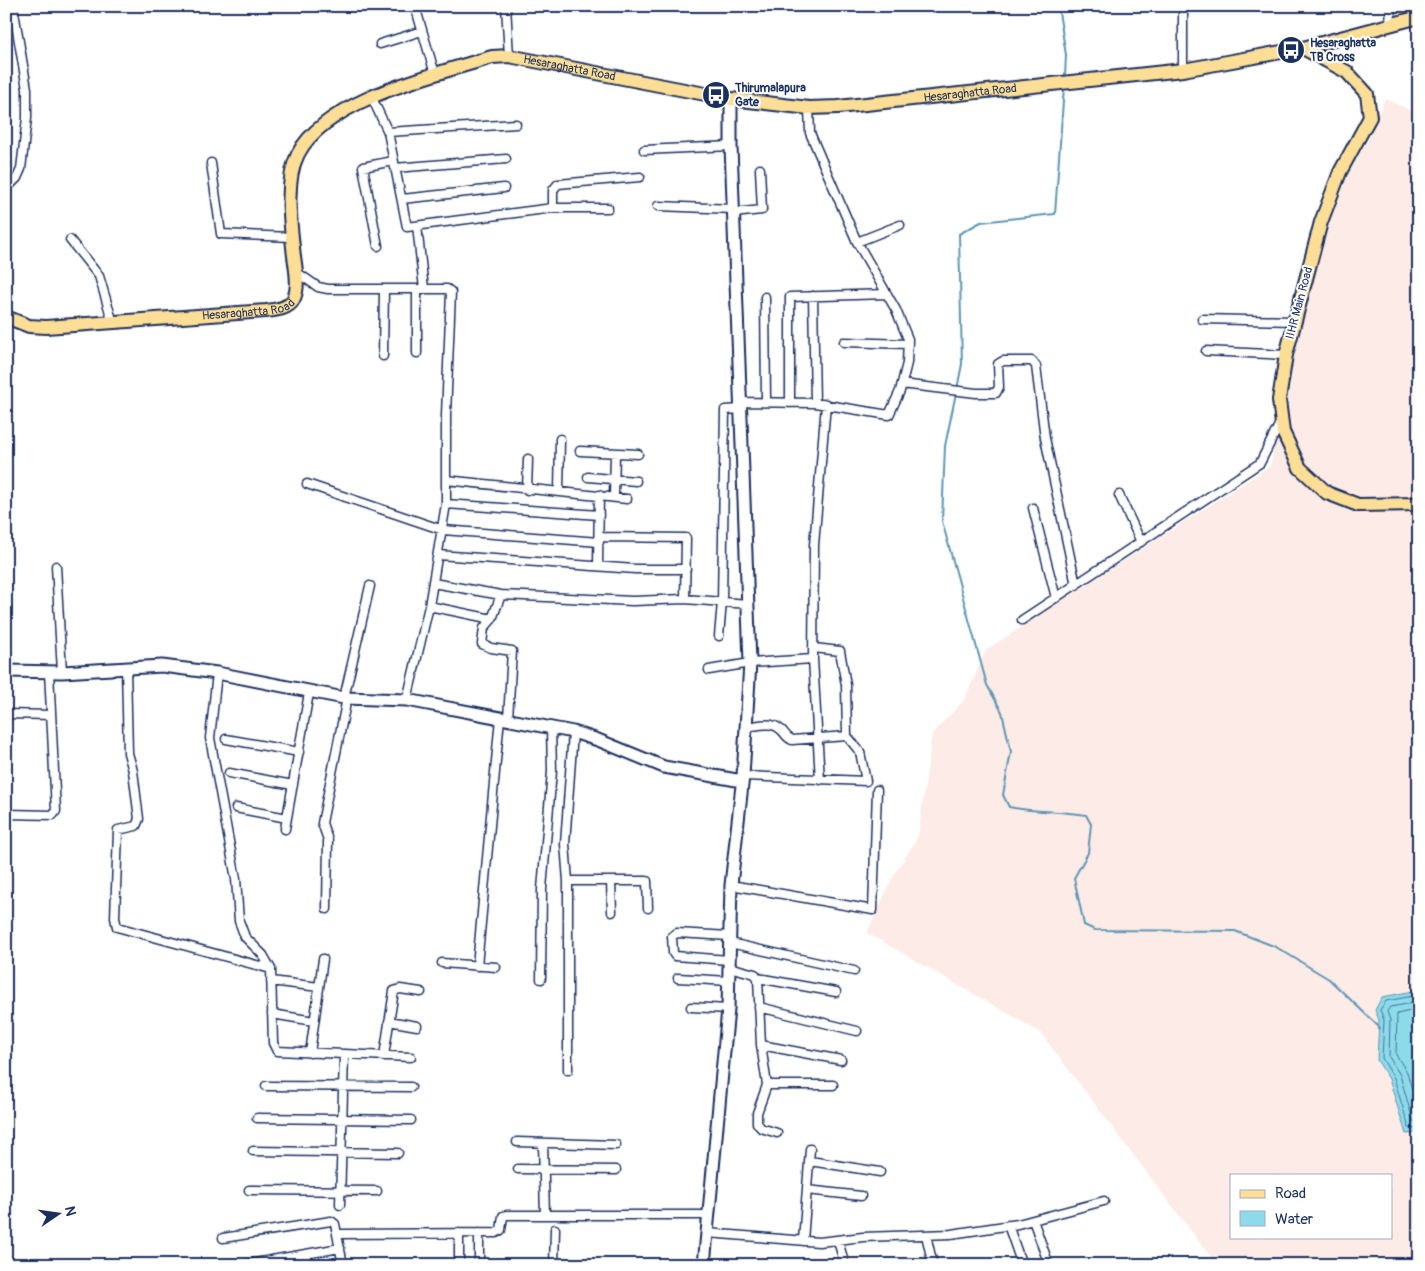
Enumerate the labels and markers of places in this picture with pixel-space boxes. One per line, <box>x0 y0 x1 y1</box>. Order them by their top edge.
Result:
bus stop icon: Hesaraghatta TB Cross <box>1276 35 1306 65</box>
place label: Hesaraghatta TB Cross <box>1309 36 1377 65</box>
bus stop icon: Thirumalapura Gate <box>701 80 731 110</box>
place label: Thirumalapura Gate <box>734 81 806 110</box>

